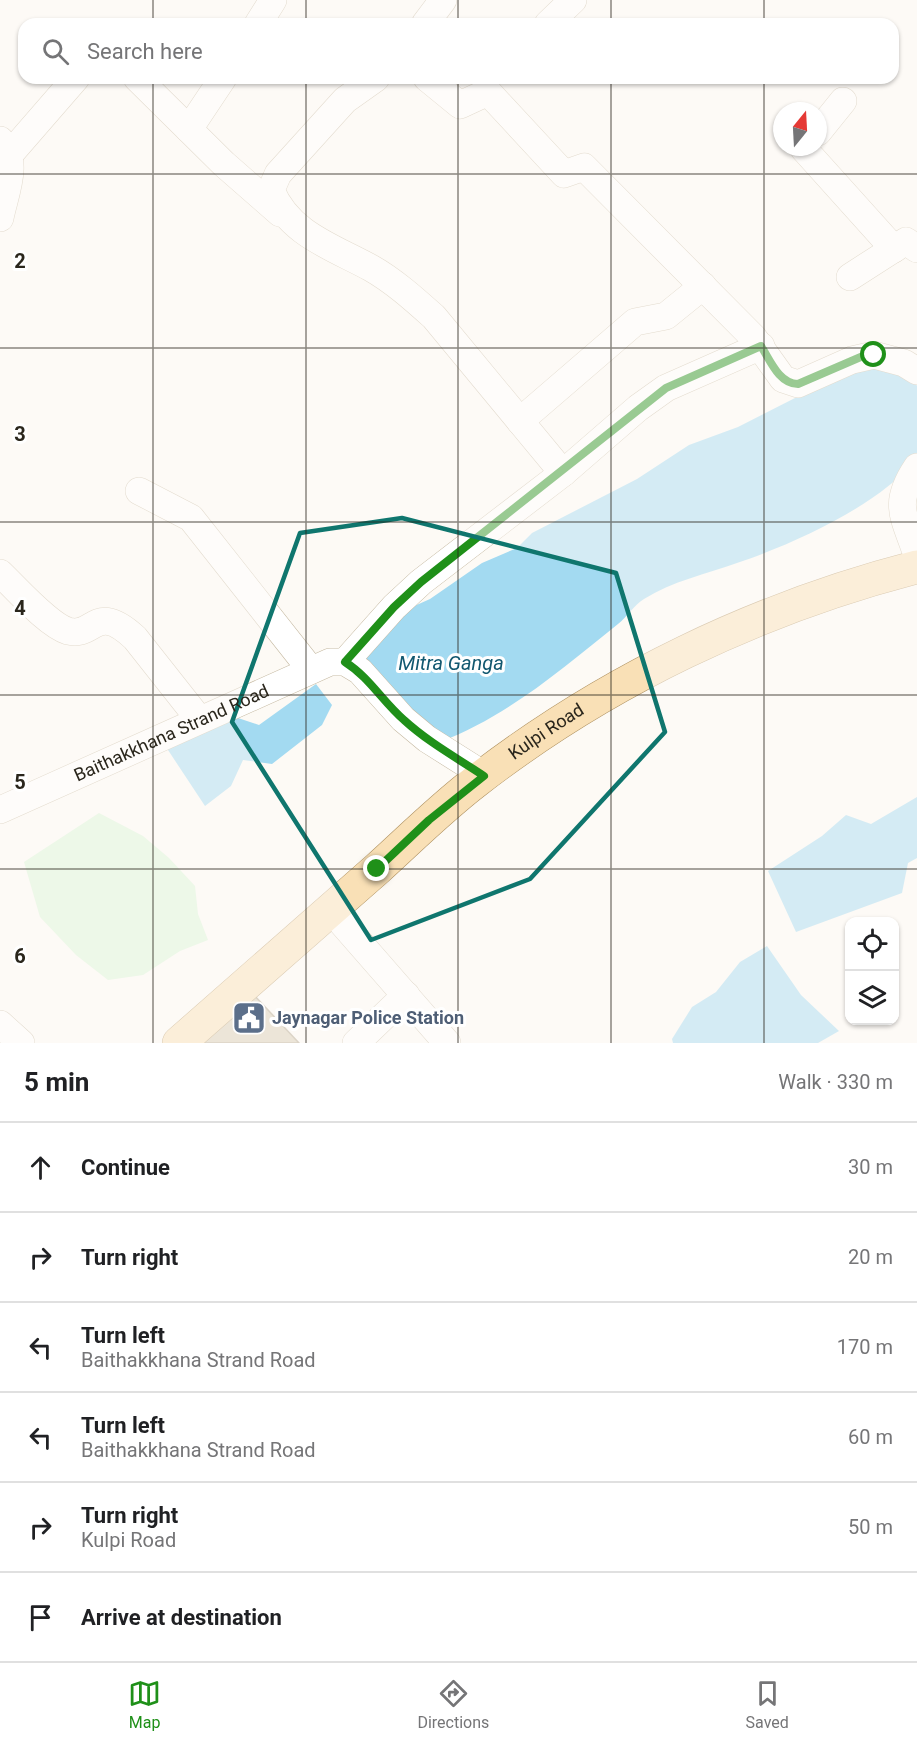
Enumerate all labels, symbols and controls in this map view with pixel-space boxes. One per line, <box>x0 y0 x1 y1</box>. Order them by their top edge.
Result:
search box <box>18 18 899 84</box>
icon: search <box>39 35 72 68</box>
text: Search here <box>87 39 203 64</box>
north arrow <box>773 102 827 156</box>
text: 2 <box>14 249 26 273</box>
route start <box>860 341 886 367</box>
text: 3 <box>14 422 26 446</box>
text: 4 <box>14 596 26 620</box>
water label: Mitra Ganga <box>398 651 504 675</box>
street label: Baithakkhana Strand Road <box>71 680 272 785</box>
street label: Kulpi Road <box>504 699 587 764</box>
text: 5 <box>14 770 26 794</box>
route end <box>363 855 389 881</box>
map controls <box>845 917 899 1025</box>
button: locate <box>845 917 899 971</box>
text: 6 <box>14 944 26 968</box>
button: layers <box>845 971 899 1025</box>
public building icon: Jaynagar Police Station <box>231 1000 267 1036</box>
place label: Jaynagar Police Station <box>272 1007 464 1028</box>
text: 5 min <box>24 1067 89 1097</box>
text: Walk · 330 m <box>778 1070 893 1094</box>
icon: ahead <box>24 1151 57 1184</box>
text: Continue <box>81 1155 170 1180</box>
text: 30 m <box>848 1155 893 1179</box>
icon: right <box>24 1241 57 1274</box>
text: Turn right <box>81 1245 178 1270</box>
text: 20 m <box>848 1245 893 1269</box>
text: Turn left <box>81 1323 165 1348</box>
icon: left <box>24 1331 57 1364</box>
text: 170 m <box>837 1335 893 1359</box>
text: Baithakkhana Strand Road <box>81 1348 316 1372</box>
text: Turn left <box>81 1413 165 1438</box>
icon: left <box>24 1421 57 1454</box>
text: 60 m <box>848 1425 893 1449</box>
text: Baithakkhana Strand Road <box>81 1438 316 1462</box>
text: Turn right <box>81 1503 178 1528</box>
icon: right <box>24 1511 57 1544</box>
text: 50 m <box>848 1515 893 1539</box>
text: Kulpi Road <box>81 1528 176 1552</box>
icon: arrive <box>24 1601 57 1634</box>
text: Arrive at destination <box>81 1605 282 1630</box>
tab: Map <box>128 1677 161 1732</box>
tab: Directions <box>417 1677 489 1732</box>
tab: Saved <box>746 1677 789 1732</box>

